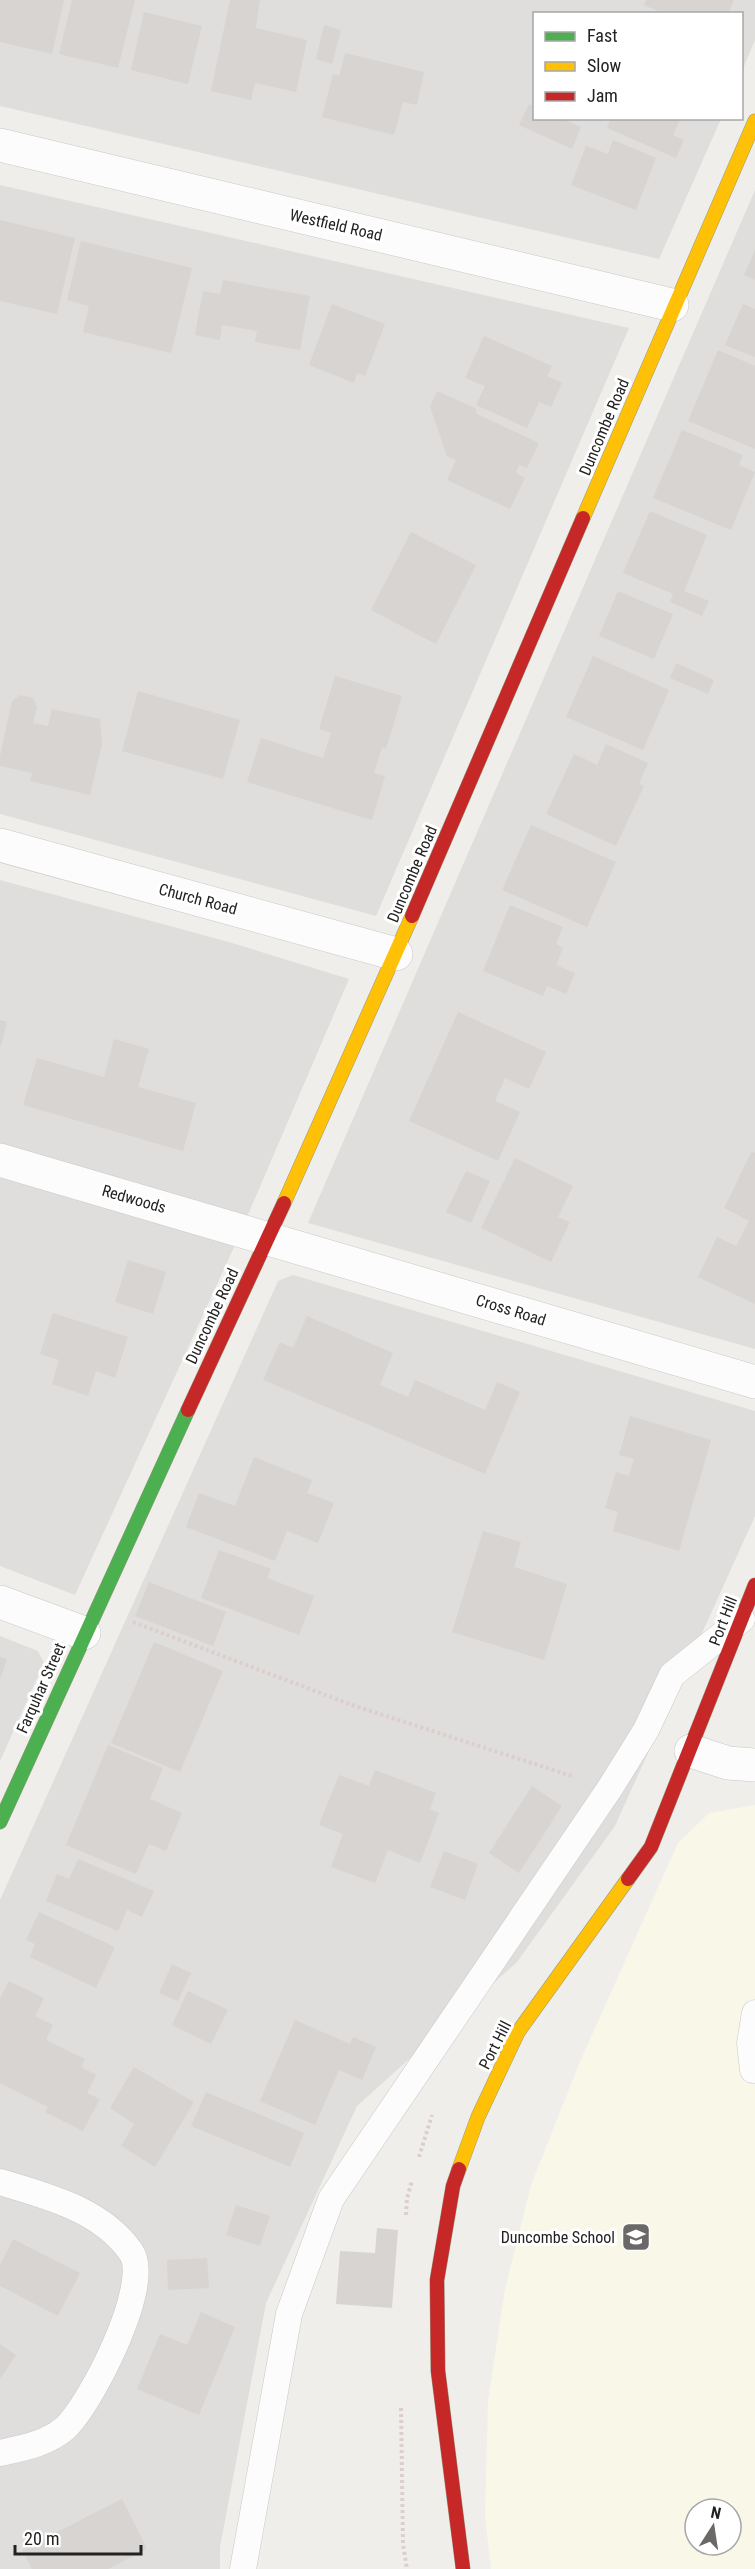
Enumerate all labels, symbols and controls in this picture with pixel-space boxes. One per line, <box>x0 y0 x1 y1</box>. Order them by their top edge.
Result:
legend <box>533 12 743 120</box>
text: Fast <box>587 25 618 46</box>
text: Slow <box>587 55 622 76</box>
text: Jam <box>587 85 618 106</box>
street label: Westfield Road <box>288 205 384 245</box>
street label: Duncombe Road <box>575 376 633 478</box>
street label: Duncombe Road <box>383 823 441 925</box>
street label: Church Road <box>157 879 239 919</box>
street label: Redwoods <box>100 1181 168 1217</box>
street label: Duncombe Road <box>182 1265 242 1367</box>
street label: Cross Road <box>474 1290 548 1330</box>
street label: Port Hill <box>705 1594 741 1648</box>
street label: Farquhar Street <box>13 1640 70 1736</box>
street label: Port Hill <box>475 2018 515 2072</box>
school or university icon: Duncombe School <box>620 2221 652 2253</box>
place label: Duncombe School <box>501 2228 615 2247</box>
north arrow <box>683 2497 743 2557</box>
text: N <box>709 2503 723 2523</box>
scale bar <box>15 2518 141 2556</box>
text: 20 m <box>24 2528 59 2549</box>

